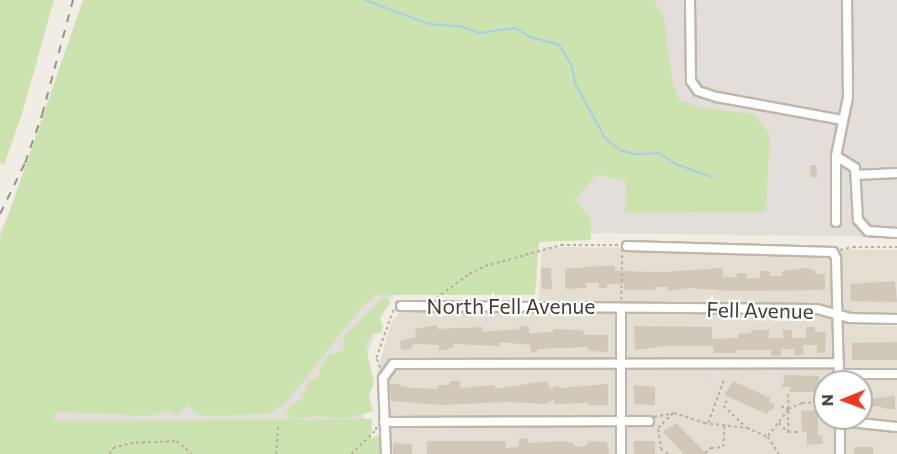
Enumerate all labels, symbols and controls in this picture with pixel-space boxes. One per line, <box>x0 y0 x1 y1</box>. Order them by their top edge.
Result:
street label: North Fell Avenue <box>427 293 595 319</box>
street label: Fell Avenue <box>706 296 814 324</box>
north arrow <box>813 370 873 430</box>
text: N <box>817 394 836 406</box>

